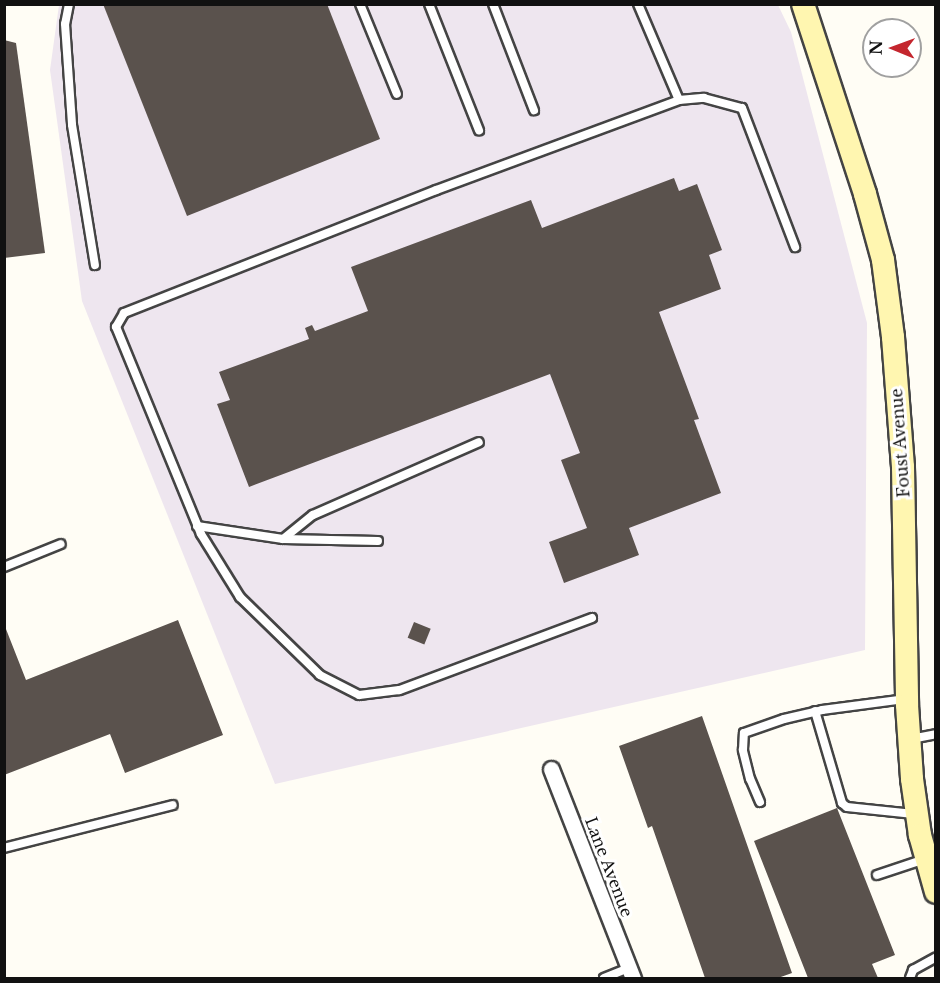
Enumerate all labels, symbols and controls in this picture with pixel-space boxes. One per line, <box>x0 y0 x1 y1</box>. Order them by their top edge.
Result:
north arrow <box>862 18 922 78</box>
text: N <box>866 40 886 55</box>
street label: Foust Avenue <box>887 387 913 499</box>
street label: Lane Avenue <box>581 814 637 920</box>

